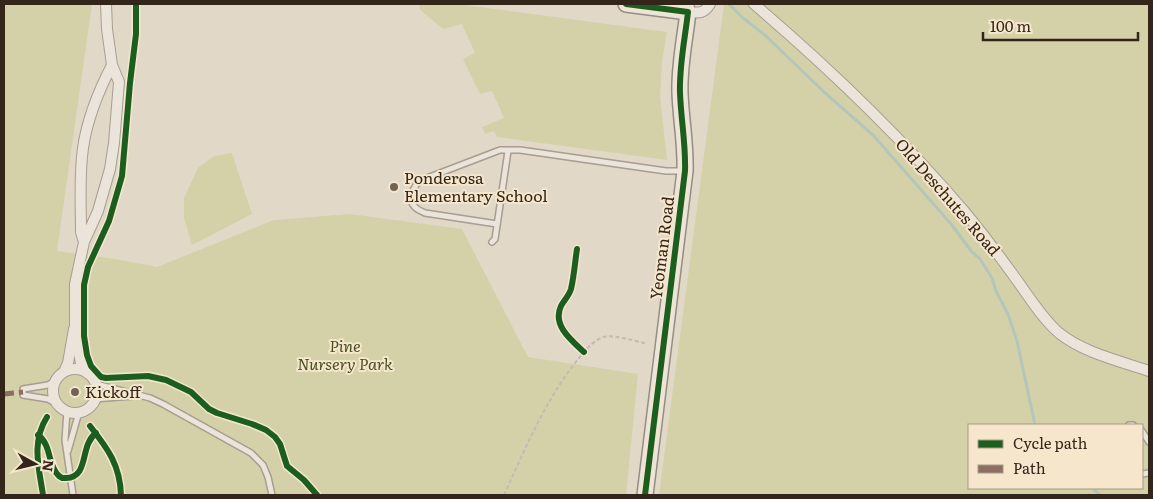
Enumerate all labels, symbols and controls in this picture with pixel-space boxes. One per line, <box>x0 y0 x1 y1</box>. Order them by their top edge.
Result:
scale bar <box>983 10 1138 42</box>
text: 100 m <box>990 14 1031 37</box>
street label: Old Deschutes Road <box>891 132 1007 261</box>
place label: Ponderosa Elementary School <box>404 165 548 207</box>
marker: Ponderosa Elementary School <box>388 181 400 193</box>
street label: Yeoman Road <box>643 195 679 301</box>
park label: Pine Nursery Park <box>297 333 393 375</box>
place label: Kickoff <box>85 379 142 403</box>
marker: Kickoff <box>69 386 81 398</box>
legend <box>968 424 1143 489</box>
text: Cycle path <box>1013 431 1088 454</box>
north arrow <box>10 439 60 489</box>
text: Path <box>1013 456 1046 479</box>
text: N <box>38 459 60 473</box>

